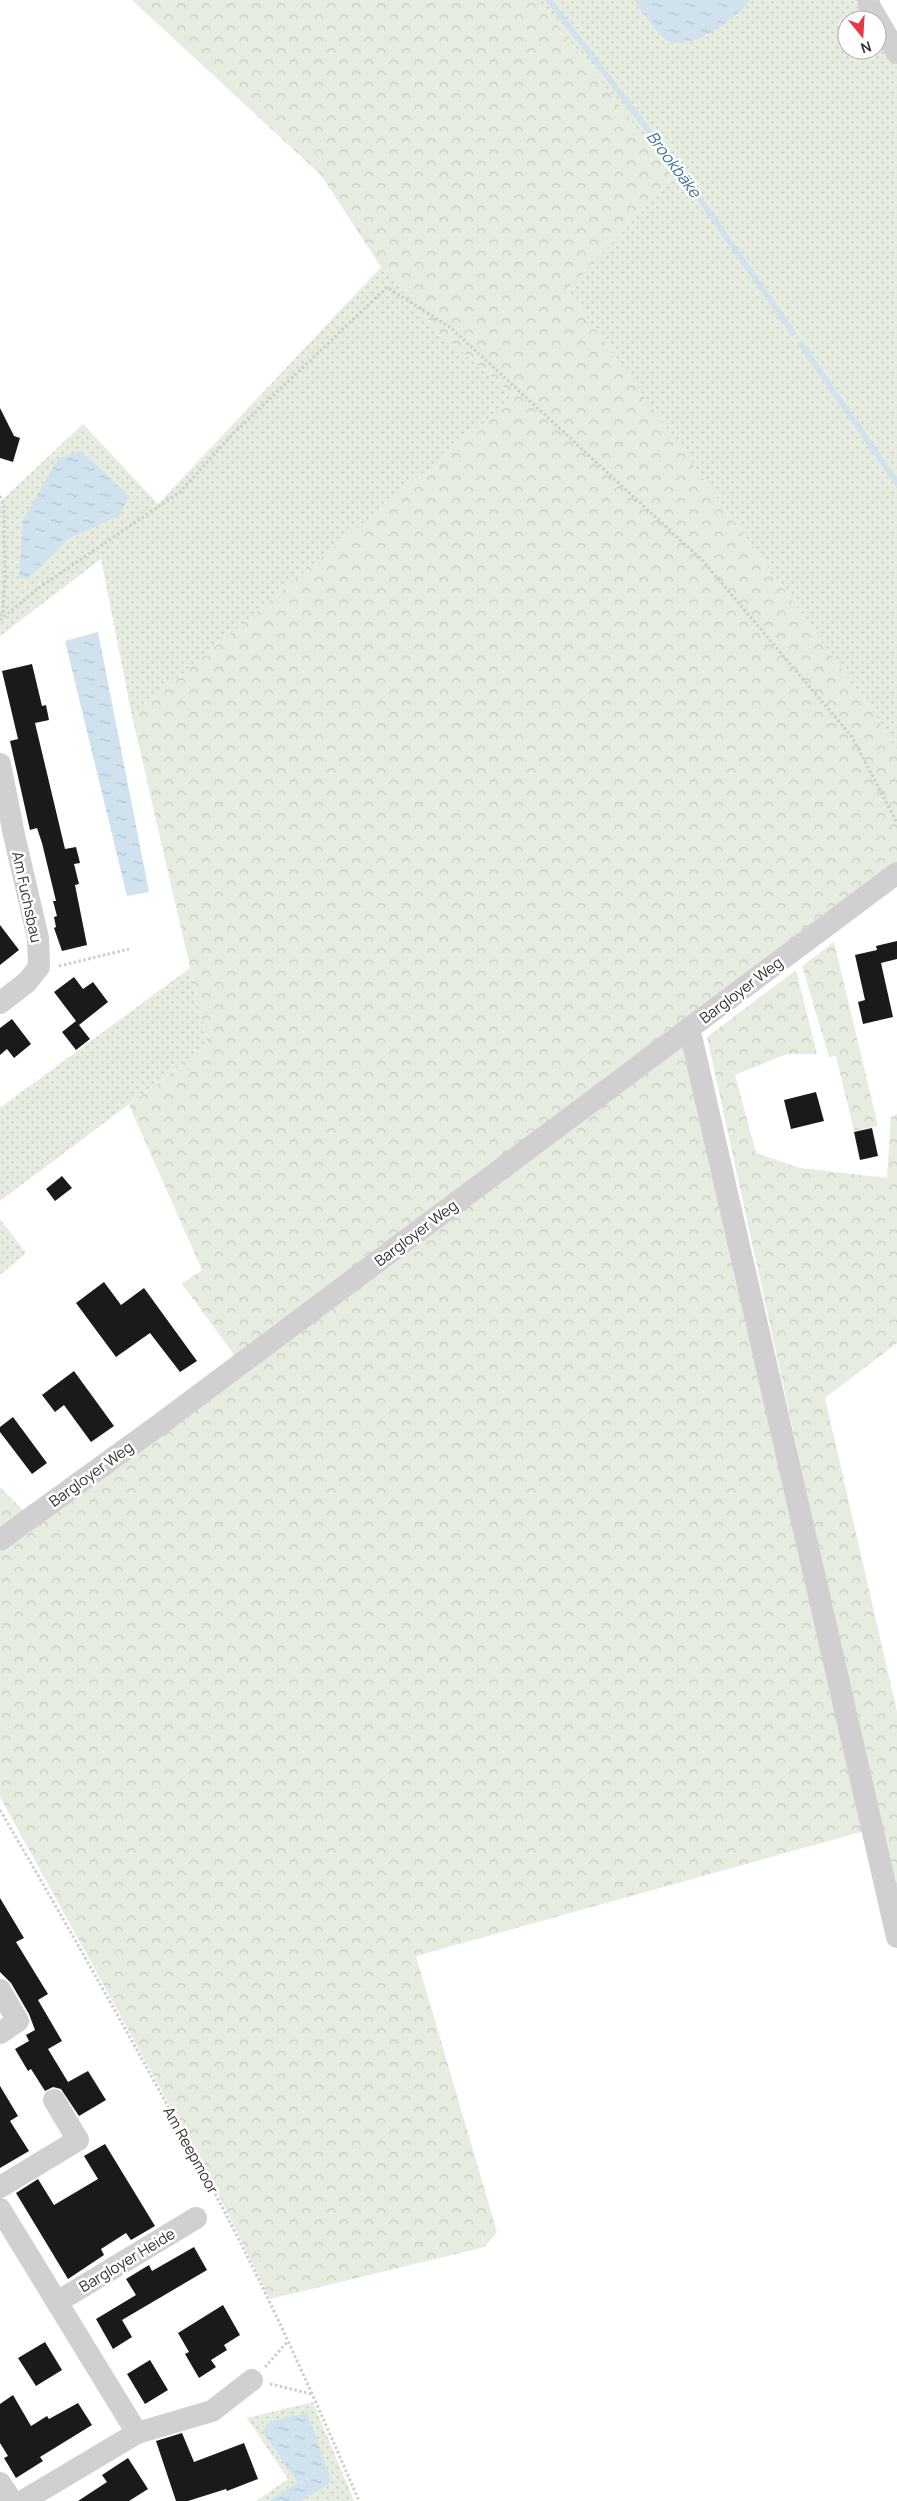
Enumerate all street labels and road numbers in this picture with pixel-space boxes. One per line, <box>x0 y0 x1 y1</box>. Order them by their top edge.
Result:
street label: Am Fuchsbau <box>7 849 47 945</box>
street label: Bargloyer Weg <box>695 952 787 1028</box>
street label: Bargloyer Weg <box>370 1195 462 1271</box>
street label: Bargloyer Weg <box>45 1436 137 1512</box>
street label: Am Reepmoor <box>158 2103 224 2198</box>
street label: Bargloyer Heide <box>75 2223 179 2297</box>

